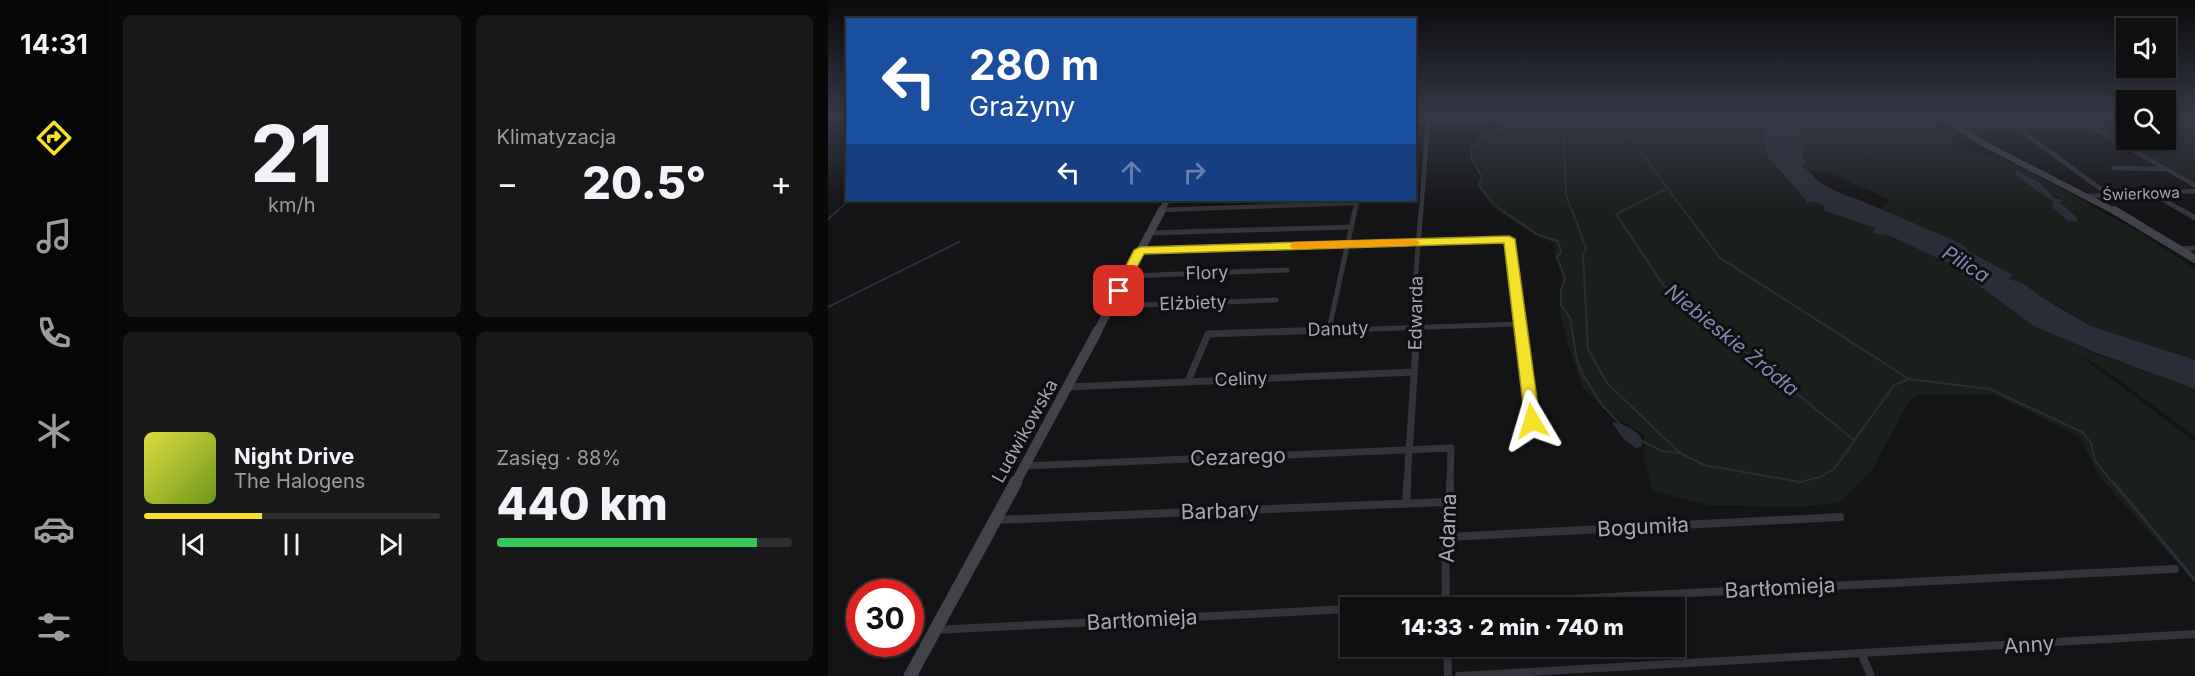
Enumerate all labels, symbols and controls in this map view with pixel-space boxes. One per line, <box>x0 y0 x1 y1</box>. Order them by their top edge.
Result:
map controls <box>2116 18 2176 150</box>
button: sound <box>2116 18 2176 78</box>
text: 14:31 <box>20 28 88 61</box>
text: 280 m <box>969 39 1099 90</box>
icon: left <box>870 42 948 120</box>
text: Grażyny <box>969 90 1075 123</box>
button: search <box>2116 90 2176 150</box>
text: 21 <box>250 106 333 201</box>
icon: directions <box>33 117 75 159</box>
text: Klimatyzacja <box>497 125 616 149</box>
text: 20.5° <box>582 155 706 210</box>
icon: left <box>1052 156 1085 189</box>
icon: ahead <box>1115 156 1148 189</box>
icon: right <box>1178 156 1211 189</box>
text: − <box>497 163 518 203</box>
text: + <box>770 163 792 203</box>
street label: Świerkowa <box>2102 183 2180 204</box>
text: km/h <box>268 193 316 217</box>
icon: music <box>33 215 75 257</box>
water label: Pilica <box>1938 240 1994 288</box>
street label: Flory <box>1185 261 1229 284</box>
pin <box>1093 265 1144 316</box>
icon: arrive <box>1102 274 1135 307</box>
street label: Edwarda <box>1404 276 1427 350</box>
water label: Niebieskie Żródła <box>1660 279 1804 401</box>
street label: Elżbiety <box>1159 291 1227 314</box>
icon: phone <box>33 312 75 354</box>
street label: Danuty <box>1307 317 1369 340</box>
street label: Celiny <box>1214 367 1268 390</box>
street label: Ludwikowska <box>987 375 1062 486</box>
position arrow <box>1500 389 1564 453</box>
icon: climate <box>33 410 75 452</box>
street label: Cezarego <box>1190 442 1286 471</box>
text: Night Drive <box>234 443 354 469</box>
text: Zasięg · 88% <box>497 446 621 470</box>
text: The Halogens <box>234 469 365 493</box>
text: 440 km <box>497 476 668 531</box>
street label: Adama <box>1434 493 1461 563</box>
street label: Barbary <box>1180 497 1260 524</box>
icon: car <box>33 508 75 550</box>
street label: Bogumiła <box>1596 512 1690 541</box>
icon: previous <box>177 528 210 561</box>
icon: pause <box>275 528 308 561</box>
icon: next <box>374 528 407 561</box>
street label: Bartłomieja <box>1724 572 1836 603</box>
speed limit sign: 30 <box>846 579 924 657</box>
street label: Bartłomieja <box>1086 604 1198 635</box>
icon: filters <box>33 606 75 648</box>
text: 14:33 · 2 min · 740 m <box>1401 614 1624 640</box>
street label: Anny <box>2003 630 2055 659</box>

